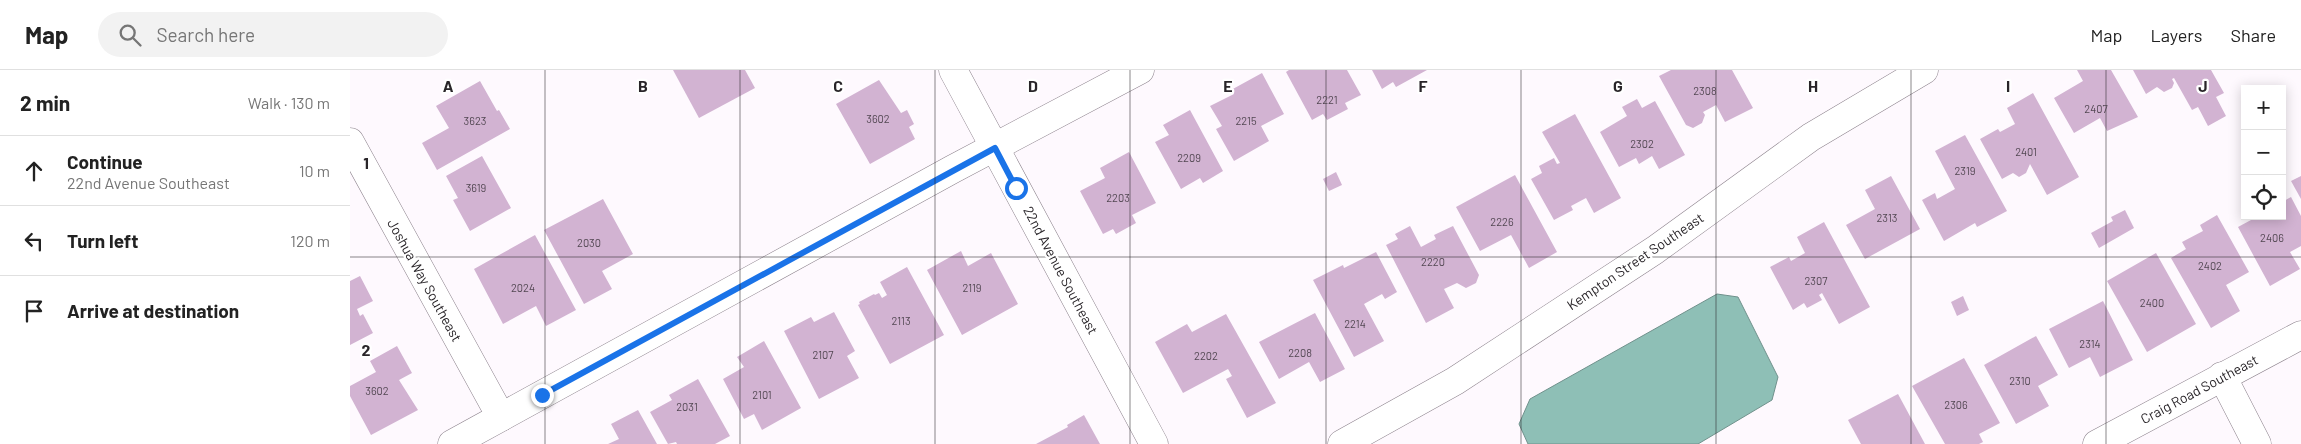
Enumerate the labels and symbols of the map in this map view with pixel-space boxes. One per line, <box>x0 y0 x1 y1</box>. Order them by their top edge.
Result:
text: A <box>443 76 454 95</box>
text: B <box>638 76 648 95</box>
text: C <box>833 76 843 95</box>
text: D <box>1028 76 1038 95</box>
text: E <box>1223 76 1233 95</box>
text: F <box>1419 76 1428 95</box>
text: G <box>1613 76 1623 95</box>
text: H <box>1808 76 1818 95</box>
text: I <box>2006 76 2010 95</box>
text: J <box>2198 76 2208 95</box>
house number: 2308 <box>1693 84 1717 97</box>
house number: 2221 <box>1316 93 1338 106</box>
house number: 2407 <box>2084 102 2108 115</box>
house number: 3602 <box>866 112 890 125</box>
house number: 3623 <box>464 114 486 127</box>
house number: 2215 <box>1235 114 1257 127</box>
house number: 2302 <box>1630 137 1654 150</box>
house number: 2401 <box>2015 145 2037 158</box>
house number: 2209 <box>1177 151 1201 164</box>
text: 1 <box>363 153 369 172</box>
house number: 2319 <box>1955 164 1976 177</box>
route start <box>1005 177 1028 200</box>
house number: 3619 <box>466 181 487 194</box>
house number: 2203 <box>1106 191 1130 204</box>
street label: 22nd Avenue Southeast <box>1020 203 1102 337</box>
street label: Kempton Street Southeast <box>1563 209 1707 313</box>
house number: 2313 <box>1877 211 1897 224</box>
house number: 2226 <box>1490 215 1514 228</box>
street label: Joshua Way Southeast <box>384 216 466 344</box>
house number: 2406 <box>2260 231 2284 244</box>
house number: 2030 <box>577 236 601 249</box>
house number: 2220 <box>1421 255 1445 268</box>
house number: 2402 <box>2198 259 2222 272</box>
house number: 2307 <box>1805 274 1827 287</box>
house number: 2024 <box>511 281 535 294</box>
house number: 2119 <box>962 281 982 294</box>
house number: 2400 <box>2140 296 2164 309</box>
house number: 2113 <box>891 314 911 327</box>
house number: 2214 <box>1344 317 1366 330</box>
house number: 2314 <box>2079 337 2101 350</box>
text: 2 <box>362 340 371 359</box>
house number: 2208 <box>1288 346 1312 359</box>
house number: 2107 <box>812 348 834 361</box>
house number: 2202 <box>1194 349 1218 362</box>
street label: Craig Road Southeast <box>2137 351 2261 427</box>
house number: 2310 <box>2009 374 2031 387</box>
house number: 3602 <box>365 384 389 397</box>
route end <box>531 384 554 407</box>
house number: 2101 <box>752 388 772 401</box>
house number: 2306 <box>1944 398 1968 411</box>
house number: 2031 <box>676 400 698 413</box>

